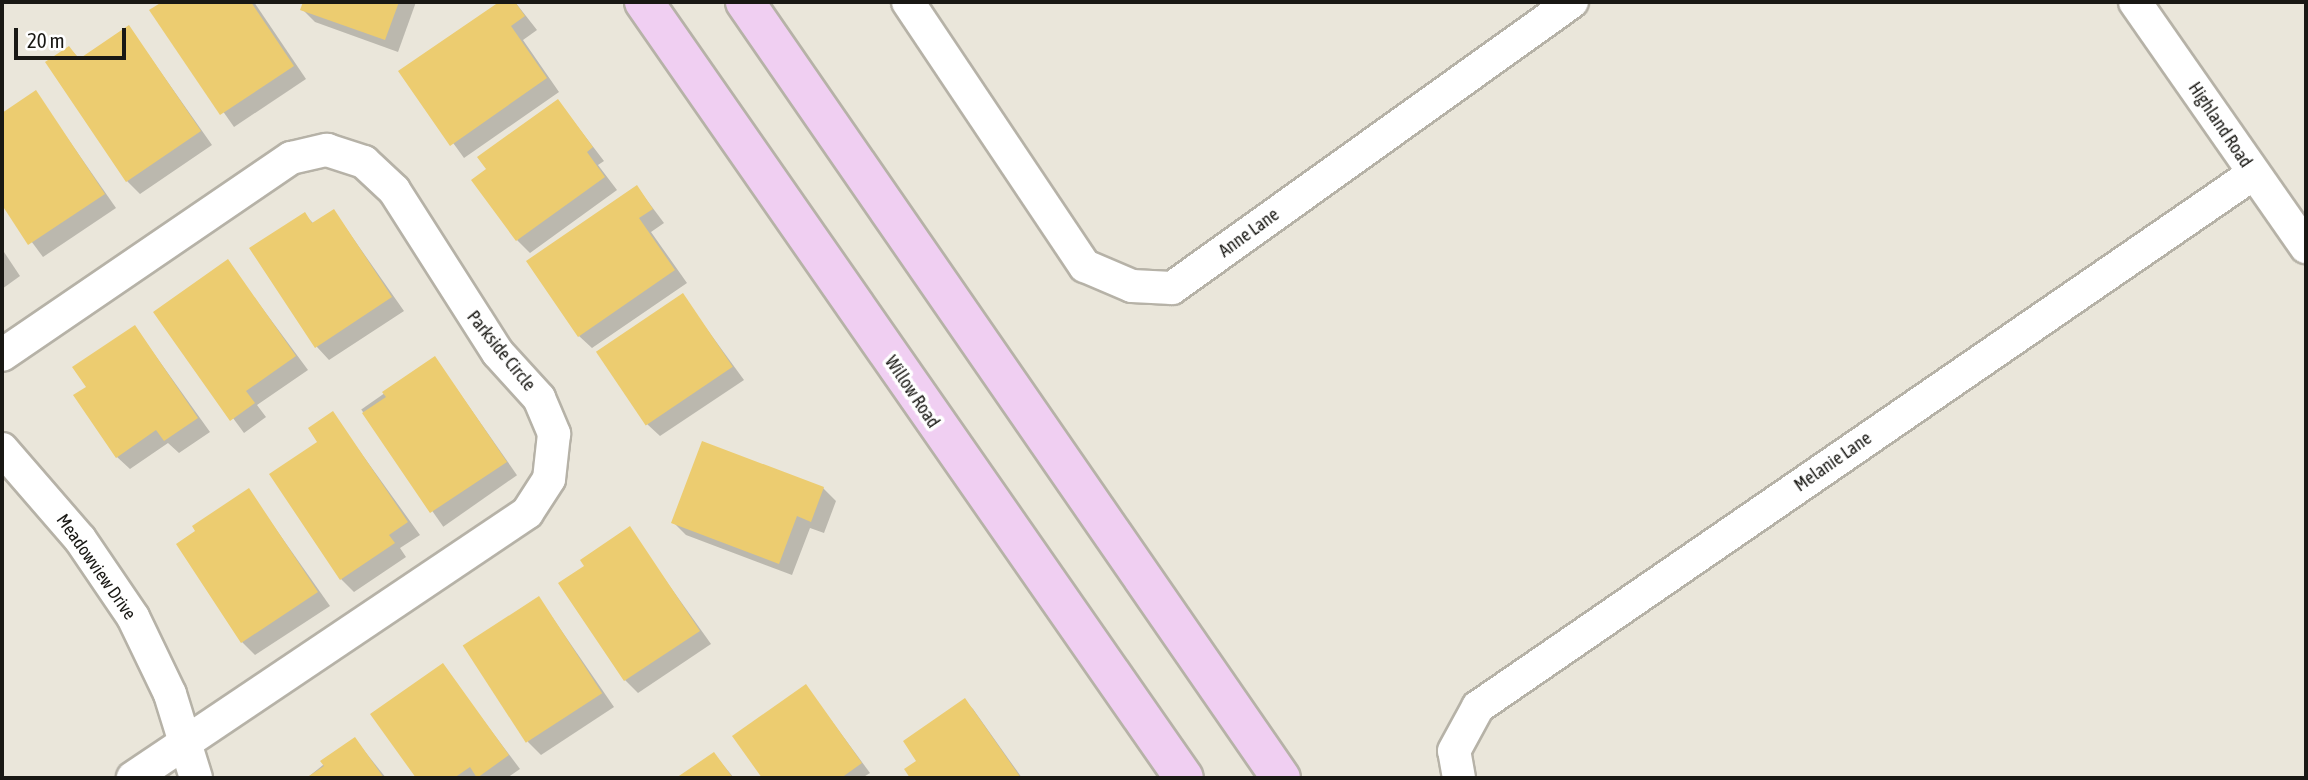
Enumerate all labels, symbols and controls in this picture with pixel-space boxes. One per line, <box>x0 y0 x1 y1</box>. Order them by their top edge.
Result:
scale bar <box>18 14 130 58</box>
text: 20 m <box>27 28 65 52</box>
street label: Highland Road <box>2184 78 2256 172</box>
street label: Anne Lane <box>1215 204 1283 262</box>
street label: Parkside Circle <box>462 307 540 395</box>
street label: Willow Road <box>880 352 944 432</box>
street label: Melanie Lane <box>1790 428 1876 496</box>
street label: Meadowview Drive <box>52 510 140 624</box>

